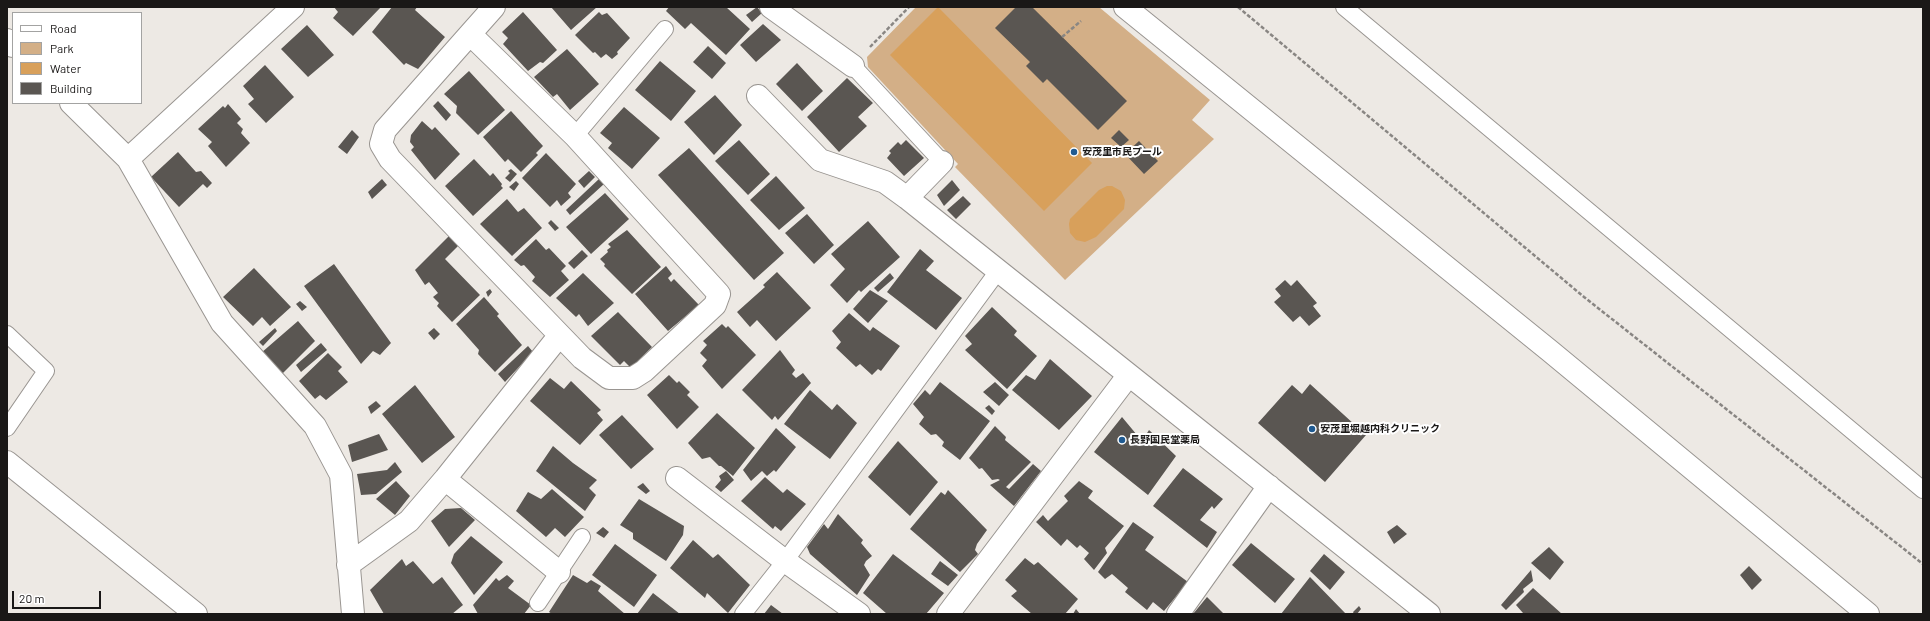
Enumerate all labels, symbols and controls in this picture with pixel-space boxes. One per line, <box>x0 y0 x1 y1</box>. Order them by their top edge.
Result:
legend <box>12 12 142 104</box>
text: Road <box>50 21 77 35</box>
text: Park <box>50 41 74 55</box>
text: Water <box>50 61 81 75</box>
text: Building <box>50 81 92 95</box>
place label: 安茂里市民プール <box>1082 146 1162 158</box>
marker: 安茂里市民プール <box>1069 147 1079 157</box>
place label: 安茂里堀越内科クリニック <box>1320 423 1440 435</box>
marker: 安茂里堀越内科クリニック <box>1307 424 1317 434</box>
place label: 長野国民堂薬局 <box>1130 434 1200 446</box>
marker: 長野国民堂薬局 <box>1117 435 1127 445</box>
scale bar <box>14 583 103 609</box>
text: 20 m <box>19 591 45 605</box>

